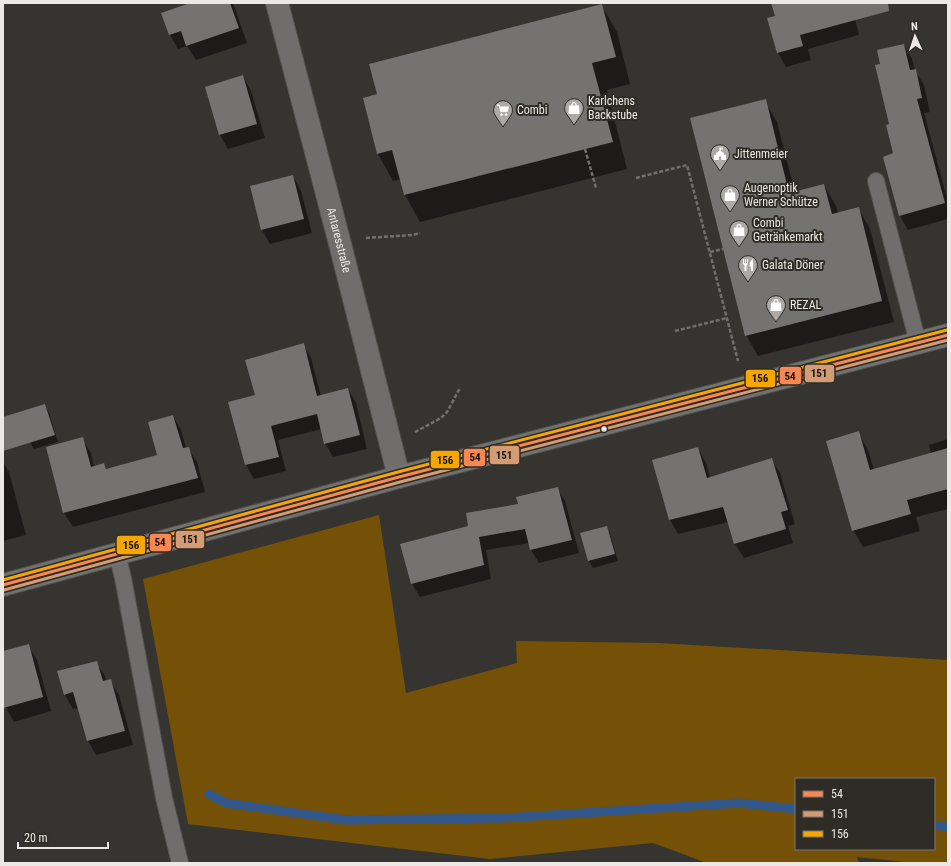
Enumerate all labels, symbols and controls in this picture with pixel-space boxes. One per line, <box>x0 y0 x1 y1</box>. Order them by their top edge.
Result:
north arrow <box>895 16 935 56</box>
text: N <box>911 20 918 33</box>
place label: Karlchens Backstube <box>588 94 638 122</box>
shop icon: Karlchens Backstube <box>563 97 585 125</box>
supermarket icon: Combi <box>492 99 514 127</box>
place label: Combi <box>517 103 548 117</box>
public building icon: Jittenmeier <box>709 143 731 171</box>
place label: Jittenmeier <box>734 147 788 161</box>
place label: Augenoptik Werner Schütze <box>744 181 818 209</box>
shop icon: Augenoptik Werner Schütze <box>719 184 741 212</box>
street label: Antaresstraße <box>324 206 354 274</box>
place label: Combi Getränkemarkt <box>753 216 823 244</box>
shop icon: Combi Getränkemarkt <box>728 219 750 247</box>
restaurant icon: Galata Döner <box>737 254 759 282</box>
place label: Galata Döner <box>762 258 824 272</box>
shop icon: REZAL <box>765 294 787 322</box>
place label: REZAL <box>790 298 822 312</box>
line badge: 151 <box>804 364 835 383</box>
line badge: 54 <box>779 366 802 385</box>
text: 151 <box>811 367 827 380</box>
line badge: 156 <box>745 369 776 388</box>
text: 54 <box>784 370 796 383</box>
text: 156 <box>752 372 769 385</box>
unlabelled marker <box>599 424 609 434</box>
line badge: 151 <box>489 445 520 465</box>
line badge: 54 <box>463 448 486 467</box>
text: 151 <box>496 449 512 462</box>
line badge: 156 <box>430 450 460 469</box>
text: 54 <box>469 451 481 464</box>
text: 156 <box>437 454 454 467</box>
line badge: 151 <box>175 530 205 549</box>
line badge: 54 <box>149 533 172 552</box>
text: 151 <box>182 533 198 546</box>
line badge: 156 <box>116 535 146 555</box>
text: 54 <box>154 536 166 549</box>
text: 156 <box>123 539 140 552</box>
legend <box>795 778 935 850</box>
text: 54 <box>831 787 843 801</box>
text: 151 <box>831 807 849 821</box>
scale bar <box>18 824 108 850</box>
text: 156 <box>831 827 849 841</box>
text: 20 m <box>24 831 48 845</box>

